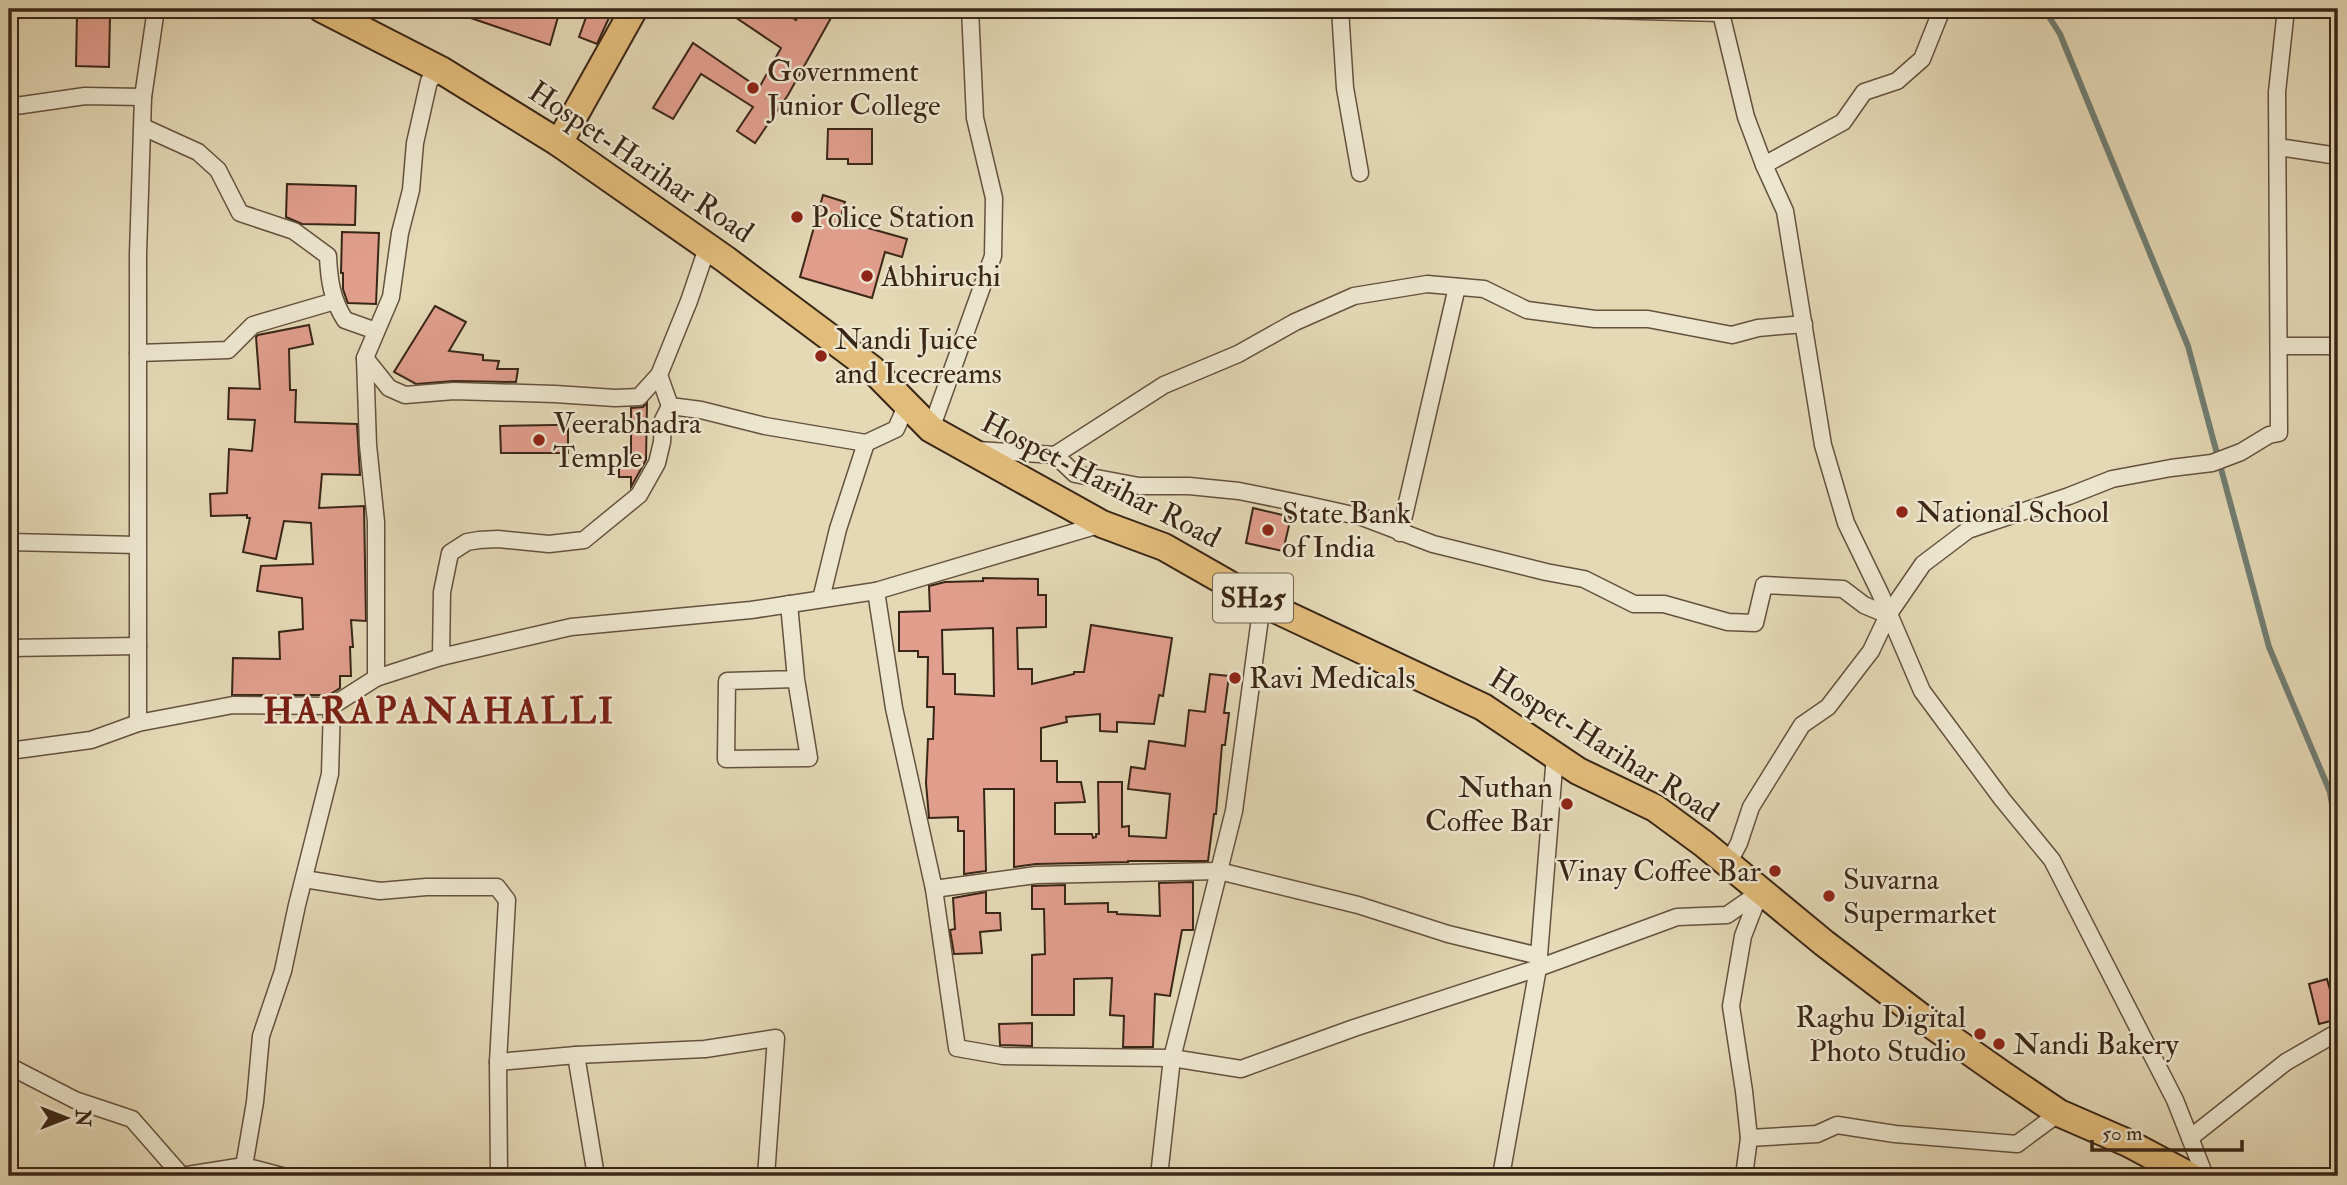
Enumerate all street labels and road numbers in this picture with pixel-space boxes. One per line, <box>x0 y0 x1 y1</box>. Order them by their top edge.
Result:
street label: Hospet-Harihar Road <box>521 73 761 251</box>
street label: Hospet-Harihar Road <box>975 404 1227 556</box>
road number: SH25 <box>1213 574 1293 622</box>
street label: Hospet-Harihar Road <box>1483 660 1726 831</box>

